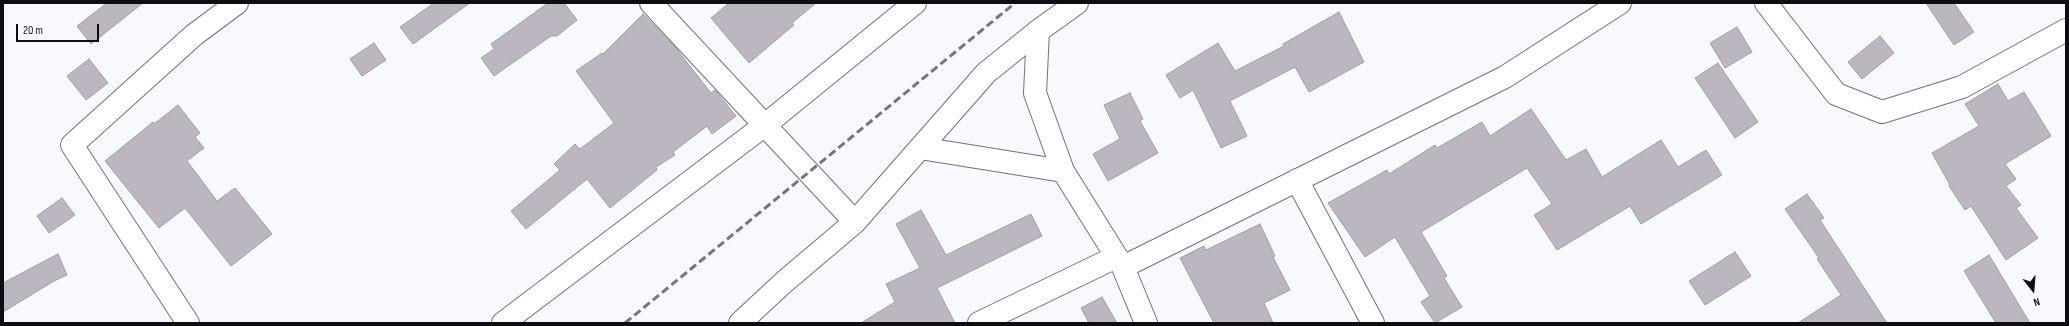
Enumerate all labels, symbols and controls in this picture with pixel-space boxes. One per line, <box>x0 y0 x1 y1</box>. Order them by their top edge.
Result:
scale bar <box>18 16 101 42</box>
text: 20 m <box>23 23 43 38</box>
north arrow <box>2013 270 2053 310</box>
text: N <box>2032 295 2041 309</box>

